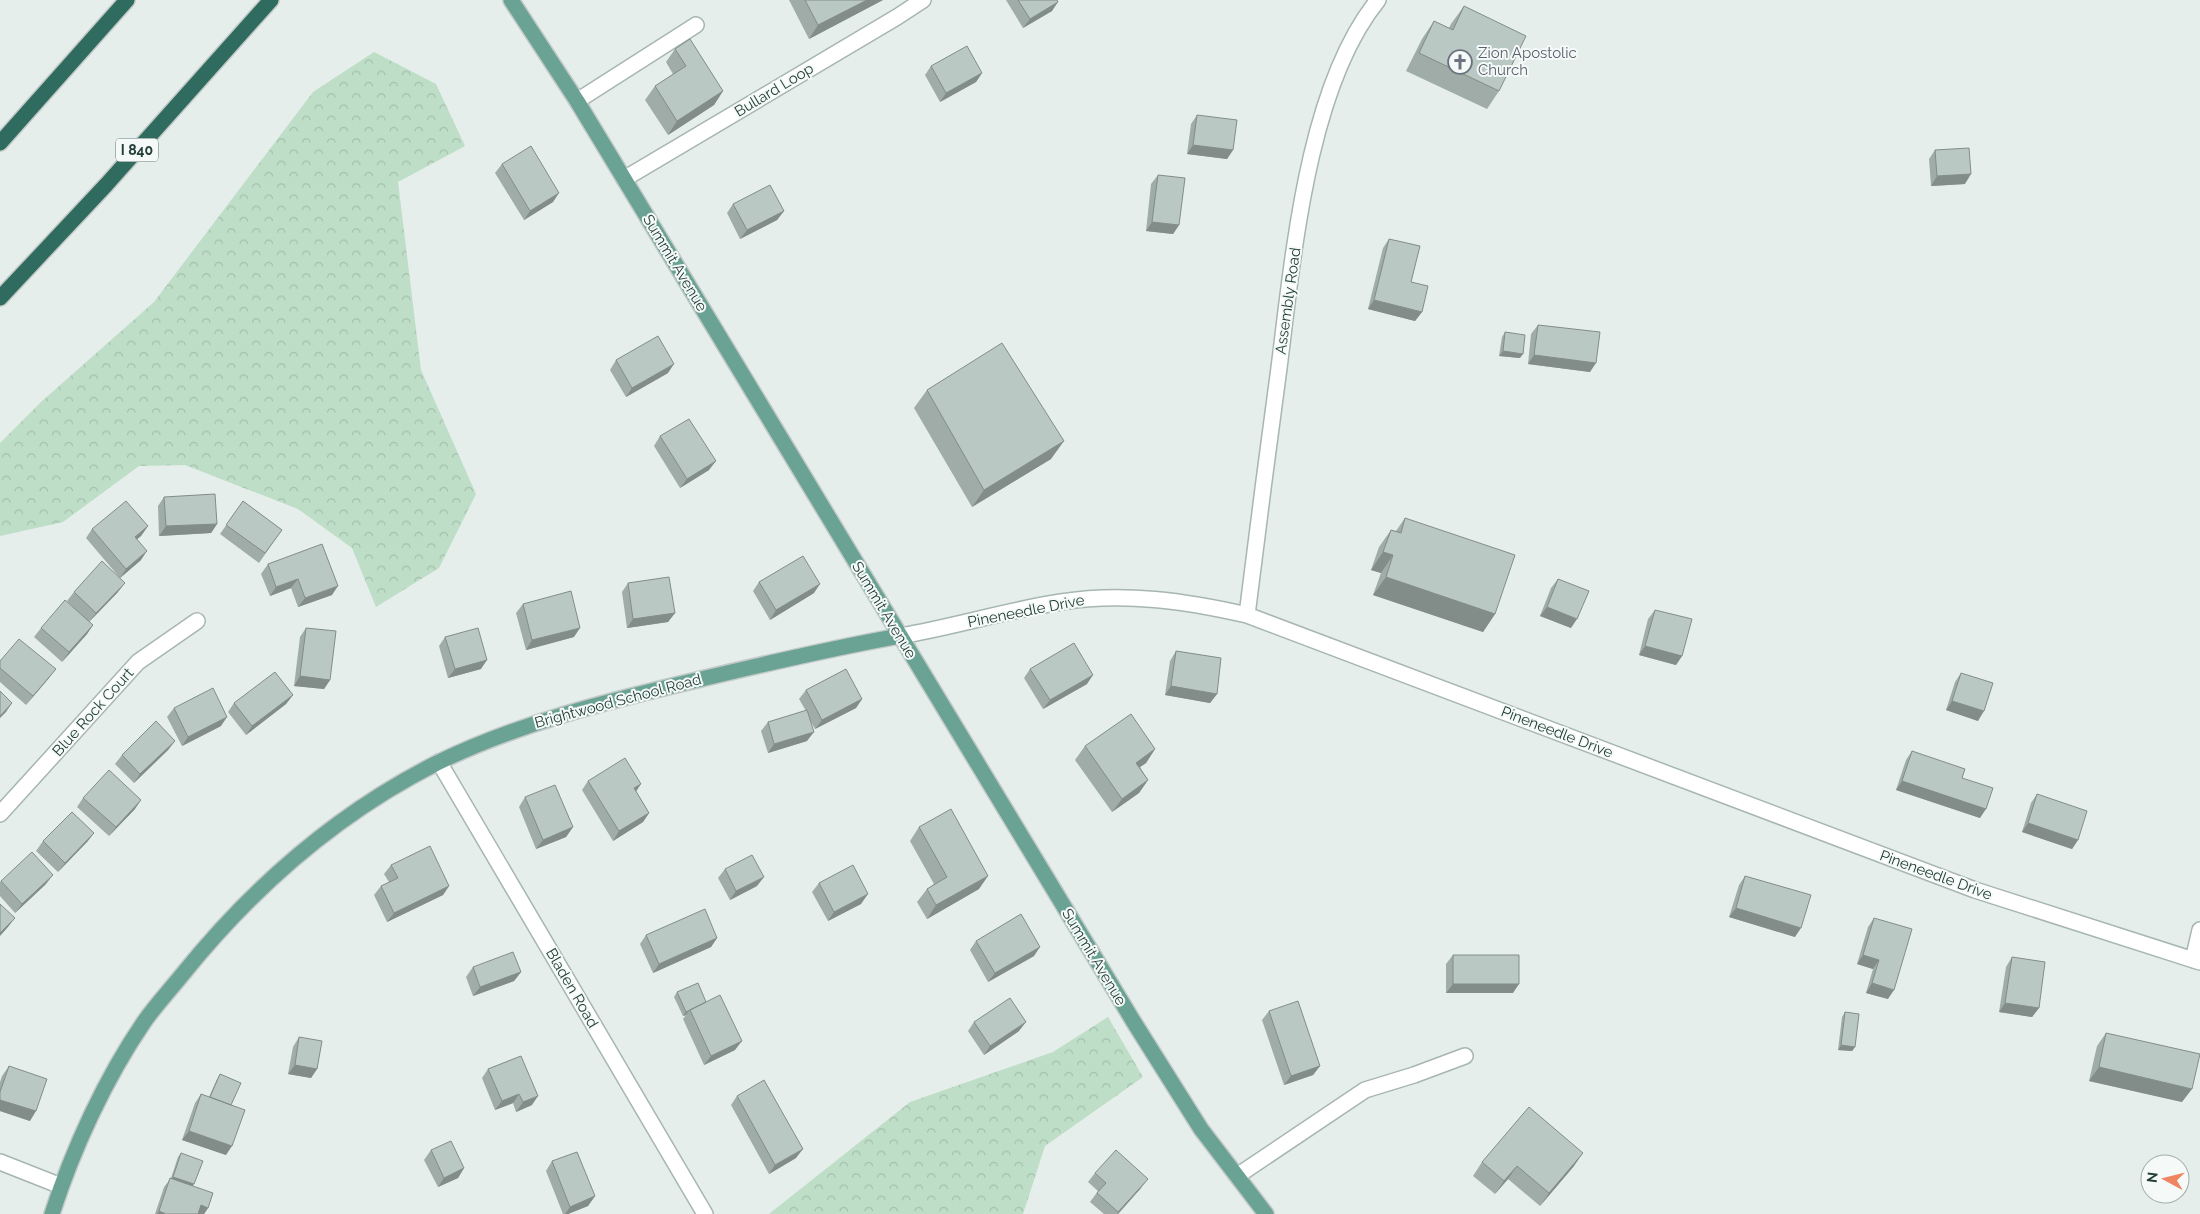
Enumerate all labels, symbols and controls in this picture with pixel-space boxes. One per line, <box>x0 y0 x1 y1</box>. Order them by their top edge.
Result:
place label: Zion Apostolic Church <box>1478 44 1577 79</box>
church icon: Zion Apostolic Church <box>1447 49 1473 75</box>
street label: Bullard Loop <box>731 59 817 121</box>
road number: I 840 <box>116 138 158 162</box>
street label: Summit Avenue <box>639 211 711 315</box>
street label: Assembly Road <box>1272 246 1304 356</box>
street label: Summit Avenue <box>848 558 920 662</box>
street label: Pineneedle Drive <box>966 591 1086 631</box>
street label: Blue Rock Court <box>49 664 137 760</box>
street label: Brightwood School Road <box>533 670 703 732</box>
street label: Pineneedle Drive <box>1499 702 1616 762</box>
street label: Pineneedle Drive <box>1877 846 1995 904</box>
street label: Summit Avenue <box>1058 905 1130 1009</box>
street label: Bladen Road <box>542 945 602 1031</box>
north arrow <box>2140 1154 2190 1204</box>
text: N <box>2144 1171 2161 1184</box>

